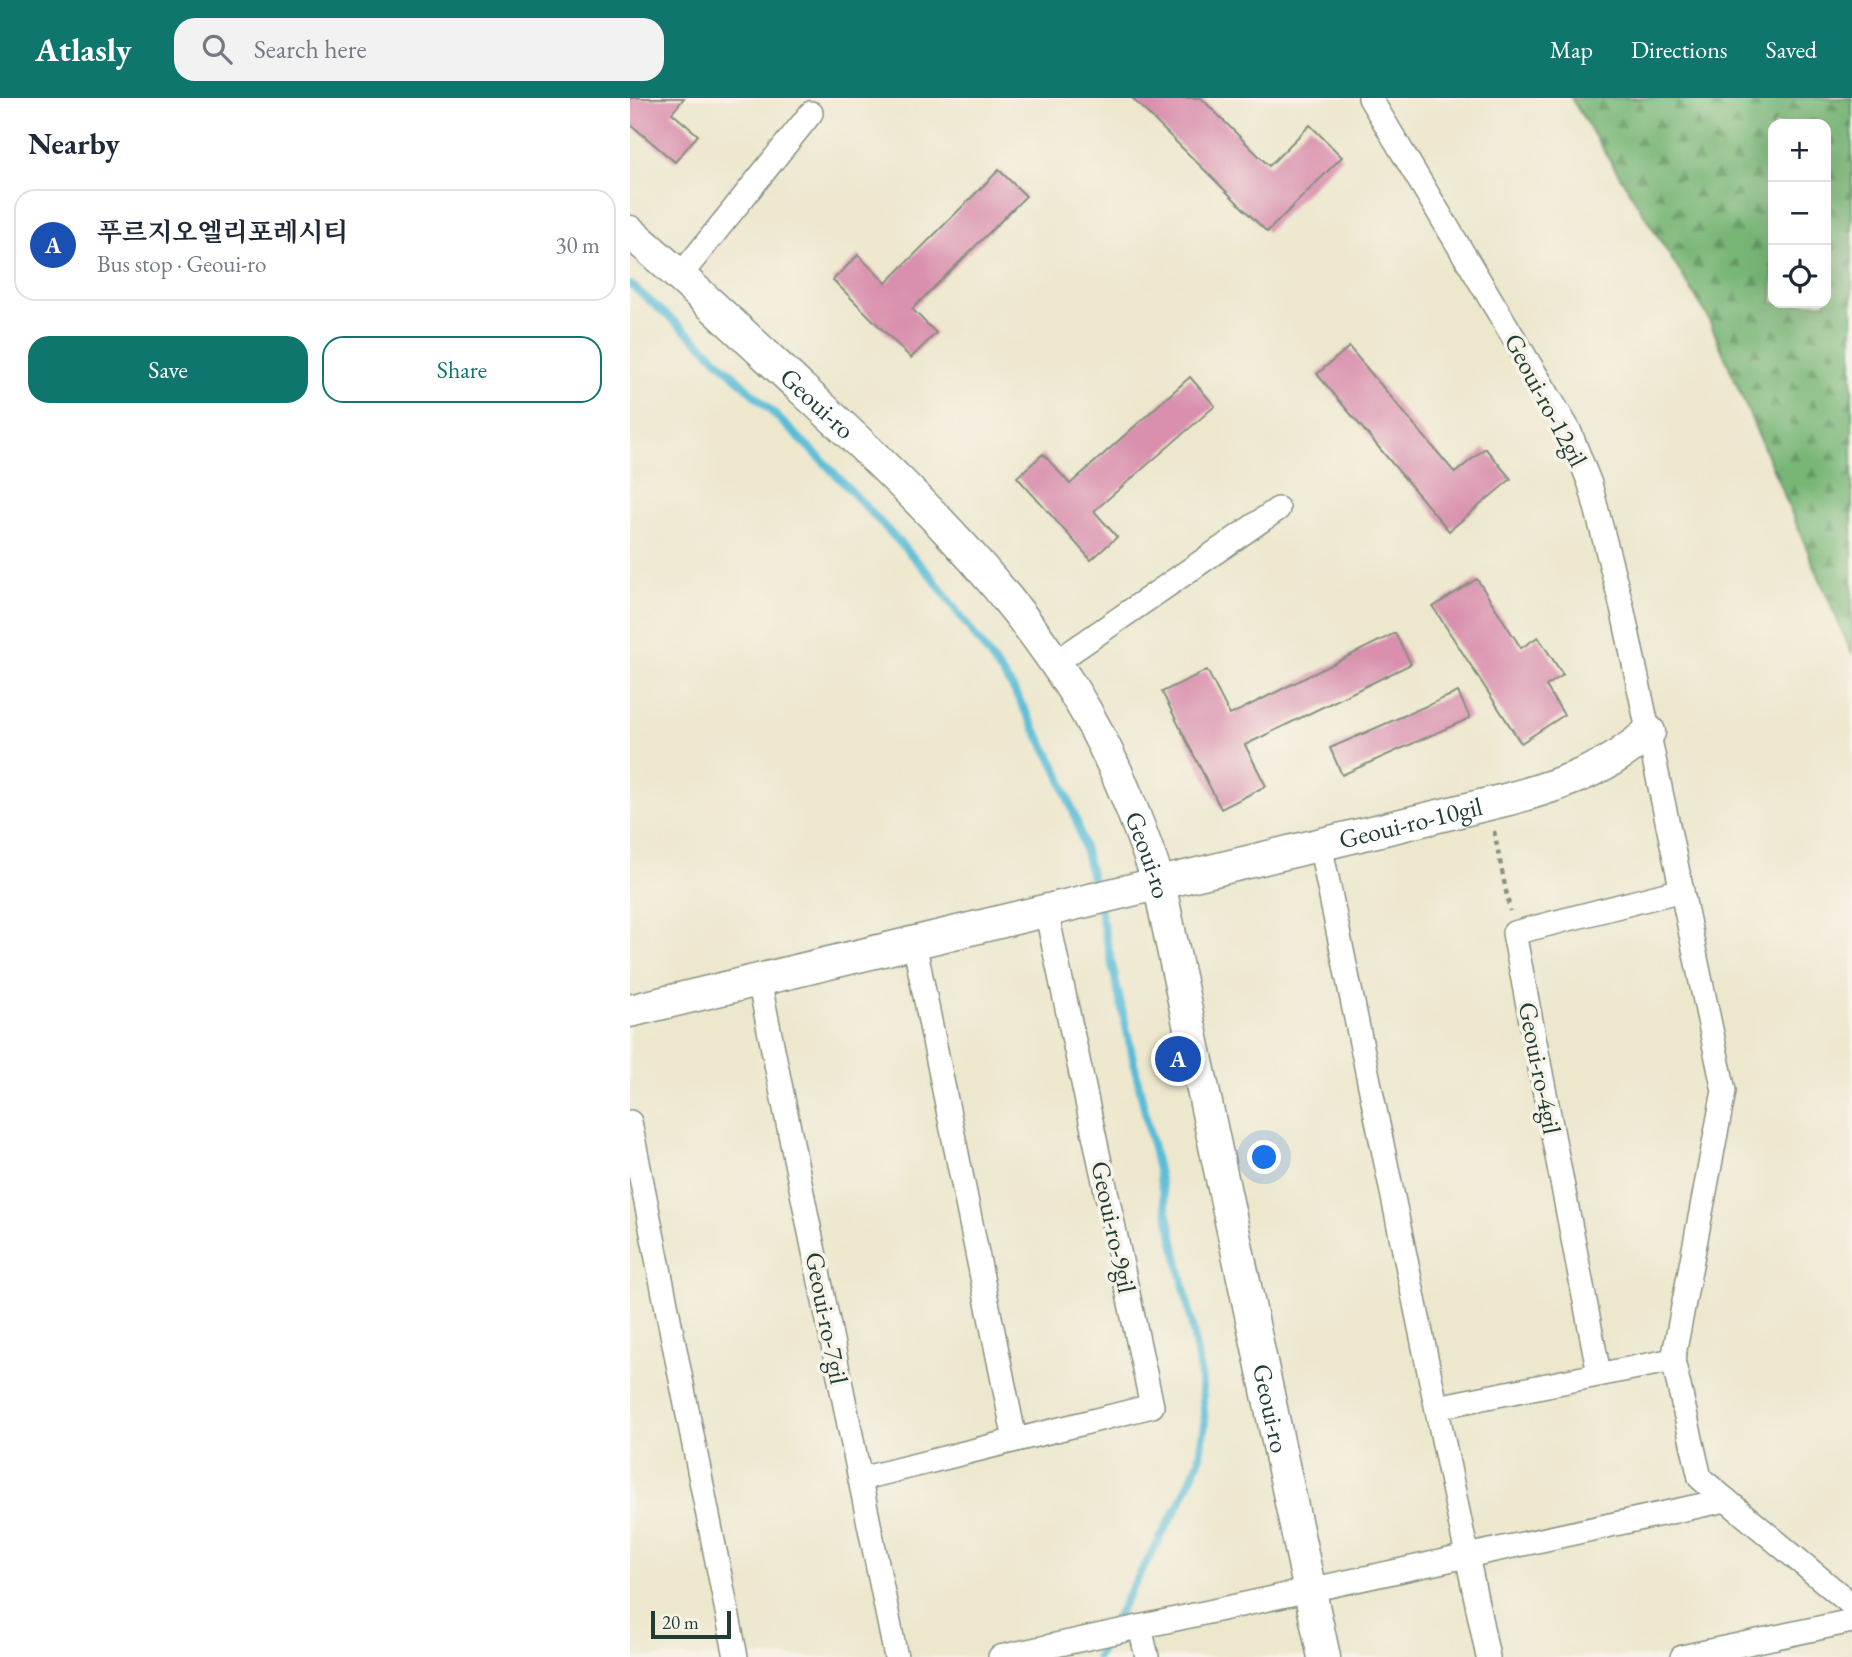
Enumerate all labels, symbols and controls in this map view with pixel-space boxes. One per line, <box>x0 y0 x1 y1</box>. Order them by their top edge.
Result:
search box <box>174 18 664 81</box>
text: Atlasly <box>35 28 132 71</box>
icon: search <box>198 30 236 68</box>
text: Search here <box>254 32 367 66</box>
text: Map <box>1550 34 1593 65</box>
text: Directions <box>1631 34 1728 65</box>
text: Saved <box>1766 34 1817 65</box>
map controls <box>1768 119 1831 308</box>
button: + <box>1768 119 1831 182</box>
text: Nearby <box>28 124 120 163</box>
button: − <box>1768 182 1831 245</box>
text: 푸르지오엘리포레시티 <box>97 215 348 249</box>
text: A <box>45 230 61 260</box>
text: 30 m <box>555 230 600 260</box>
button: locate <box>1768 245 1831 308</box>
text: Bus stop · Geoui-ro <box>97 249 266 279</box>
street label: Geoui-ro-12gil <box>1497 327 1595 473</box>
button: Save <box>28 336 308 403</box>
button: Share <box>322 336 602 403</box>
street label: Geoui-ro <box>773 360 862 446</box>
street label: Geoui-ro-10gil <box>1335 789 1486 856</box>
street label: Geoui-ro <box>1117 806 1179 902</box>
street label: Geoui-ro-4gil <box>1511 999 1569 1137</box>
pin: A <box>1155 1033 1201 1085</box>
your location <box>1247 1140 1281 1174</box>
street label: Geoui-ro-9gil <box>1083 1158 1145 1296</box>
street label: Geoui-ro-7gil <box>798 1249 856 1387</box>
street label: Geoui-ro <box>1245 1360 1297 1456</box>
scale bar <box>651 1608 732 1640</box>
text: 20 m <box>662 1610 699 1635</box>

